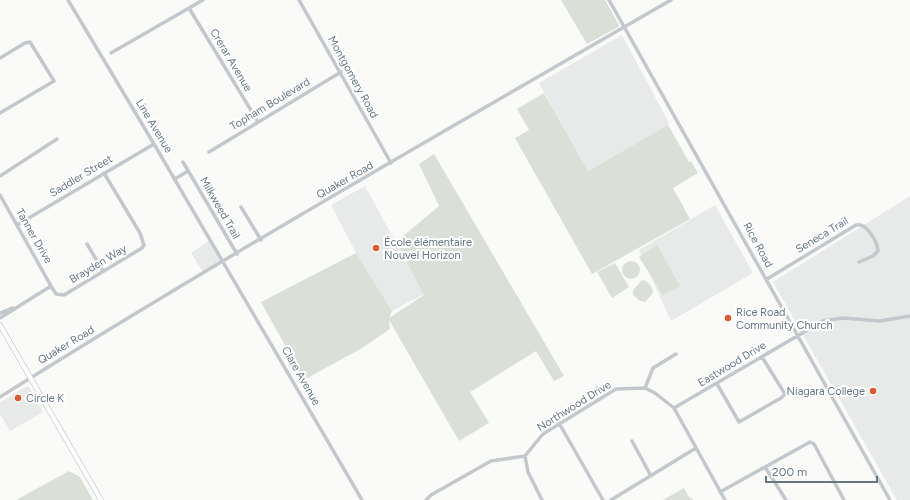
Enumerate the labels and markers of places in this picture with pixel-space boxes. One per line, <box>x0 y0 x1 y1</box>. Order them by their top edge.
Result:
place label: École élémentaire Nouvel Horizon <box>384 236 472 262</box>
marker: École élémentaire Nouvel Horizon <box>371 243 381 253</box>
place label: Rice Road Community Church <box>736 306 833 332</box>
marker: Rice Road Community Church <box>723 313 733 323</box>
place label: Niagara College <box>787 385 865 398</box>
marker: Niagara College <box>868 386 878 396</box>
place label: Circle K <box>26 392 64 405</box>
marker: Circle K <box>13 393 23 403</box>

